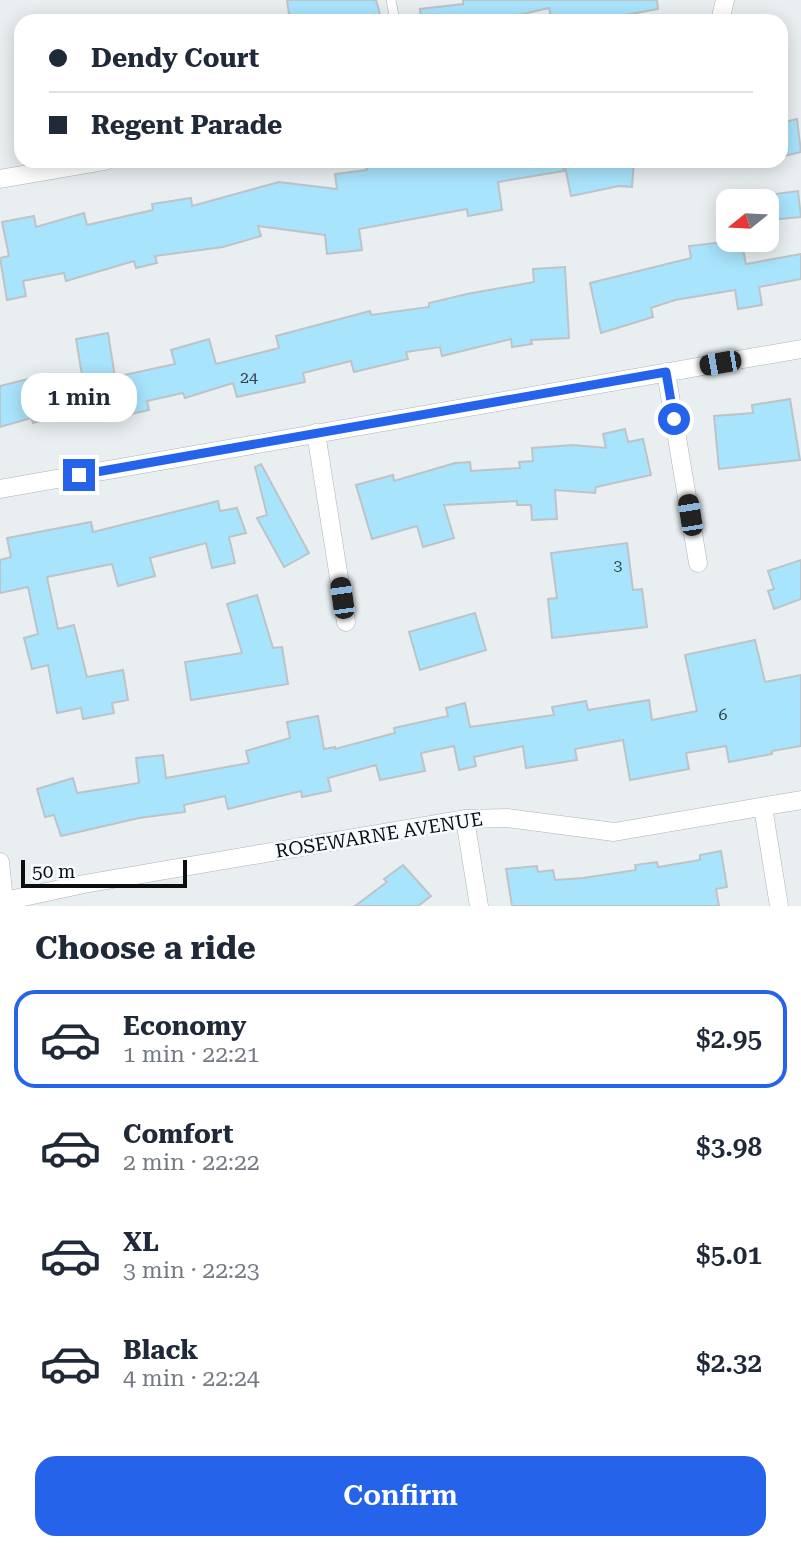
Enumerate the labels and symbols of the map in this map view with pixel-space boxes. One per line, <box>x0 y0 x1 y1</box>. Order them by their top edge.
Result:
north arrow <box>716 189 779 252</box>
car <box>698 349 743 377</box>
house number: 24 <box>240 368 258 387</box>
callout: 1 min <box>21 374 137 422</box>
route start <box>658 403 690 435</box>
route end <box>63 459 95 491</box>
car <box>677 493 704 537</box>
house number: 3 <box>614 556 623 575</box>
car <box>329 576 356 620</box>
house number: 6 <box>719 705 728 724</box>
street label: ROSEWARNE AVENUE <box>274 807 484 863</box>
scale bar <box>21 857 187 889</box>

